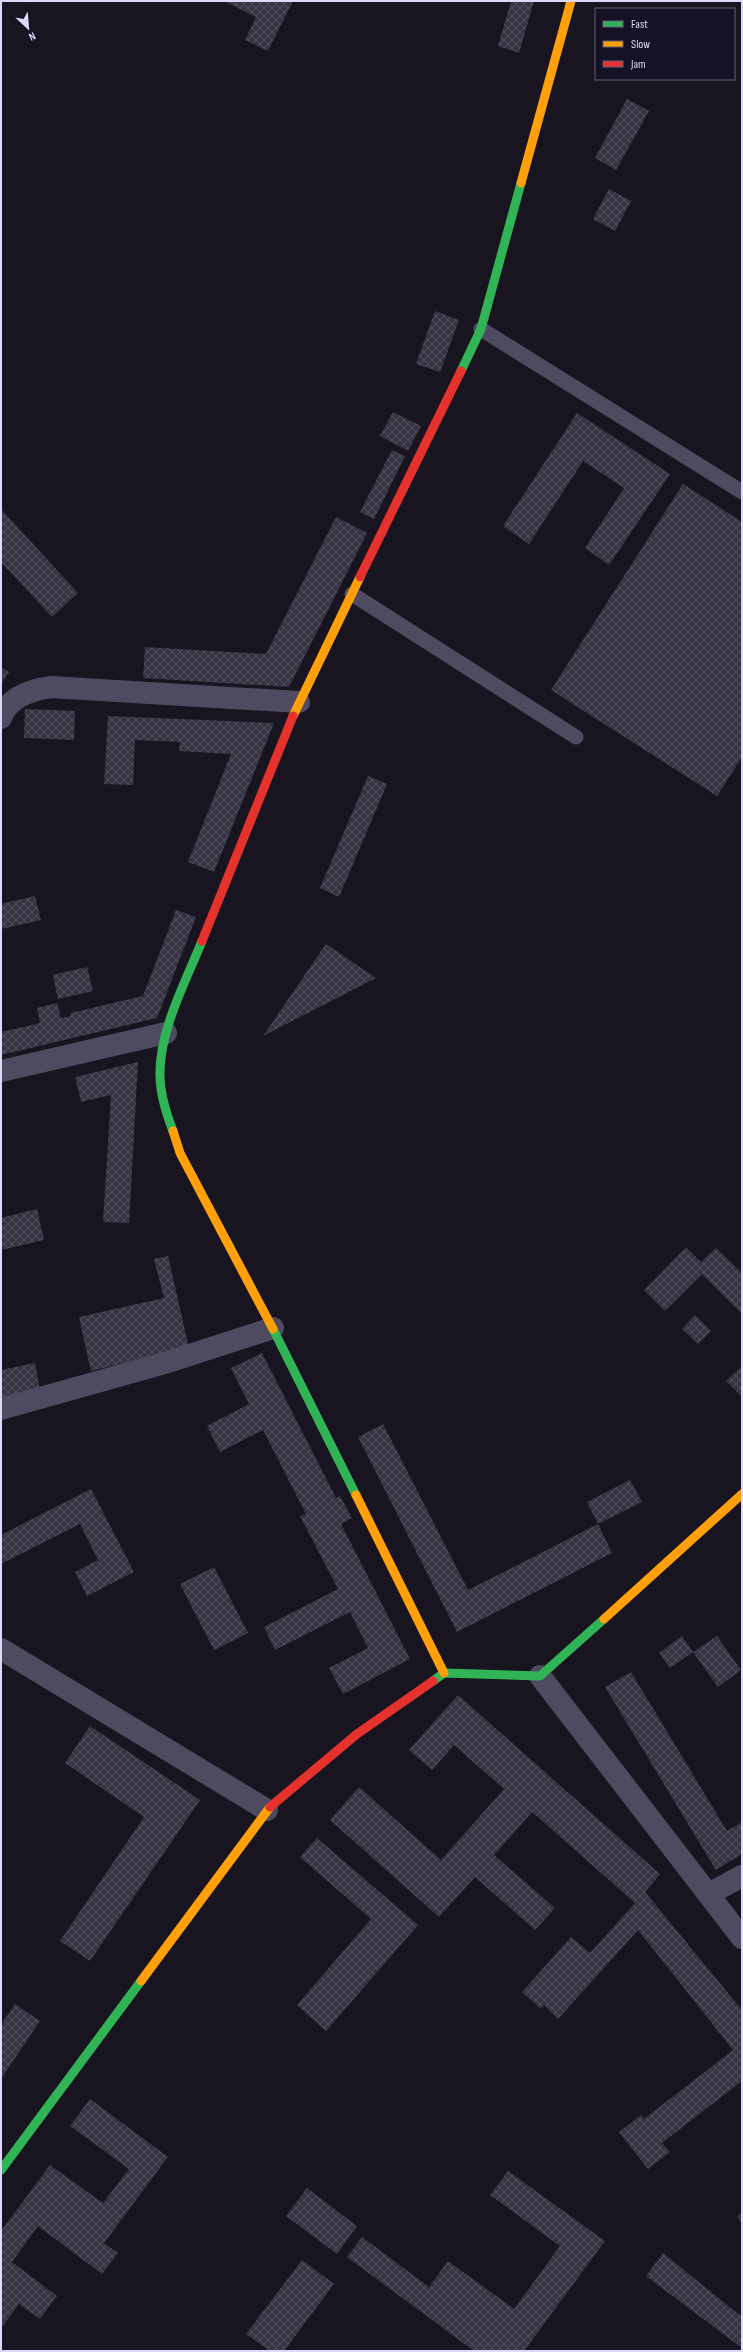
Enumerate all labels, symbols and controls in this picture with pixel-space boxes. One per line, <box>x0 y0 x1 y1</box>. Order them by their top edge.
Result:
north arrow <box>8 8 48 48</box>
legend <box>595 8 735 80</box>
text: Fast <box>631 17 648 32</box>
text: N <box>27 29 38 44</box>
text: Slow <box>631 37 650 52</box>
text: Jam <box>630 57 646 72</box>

